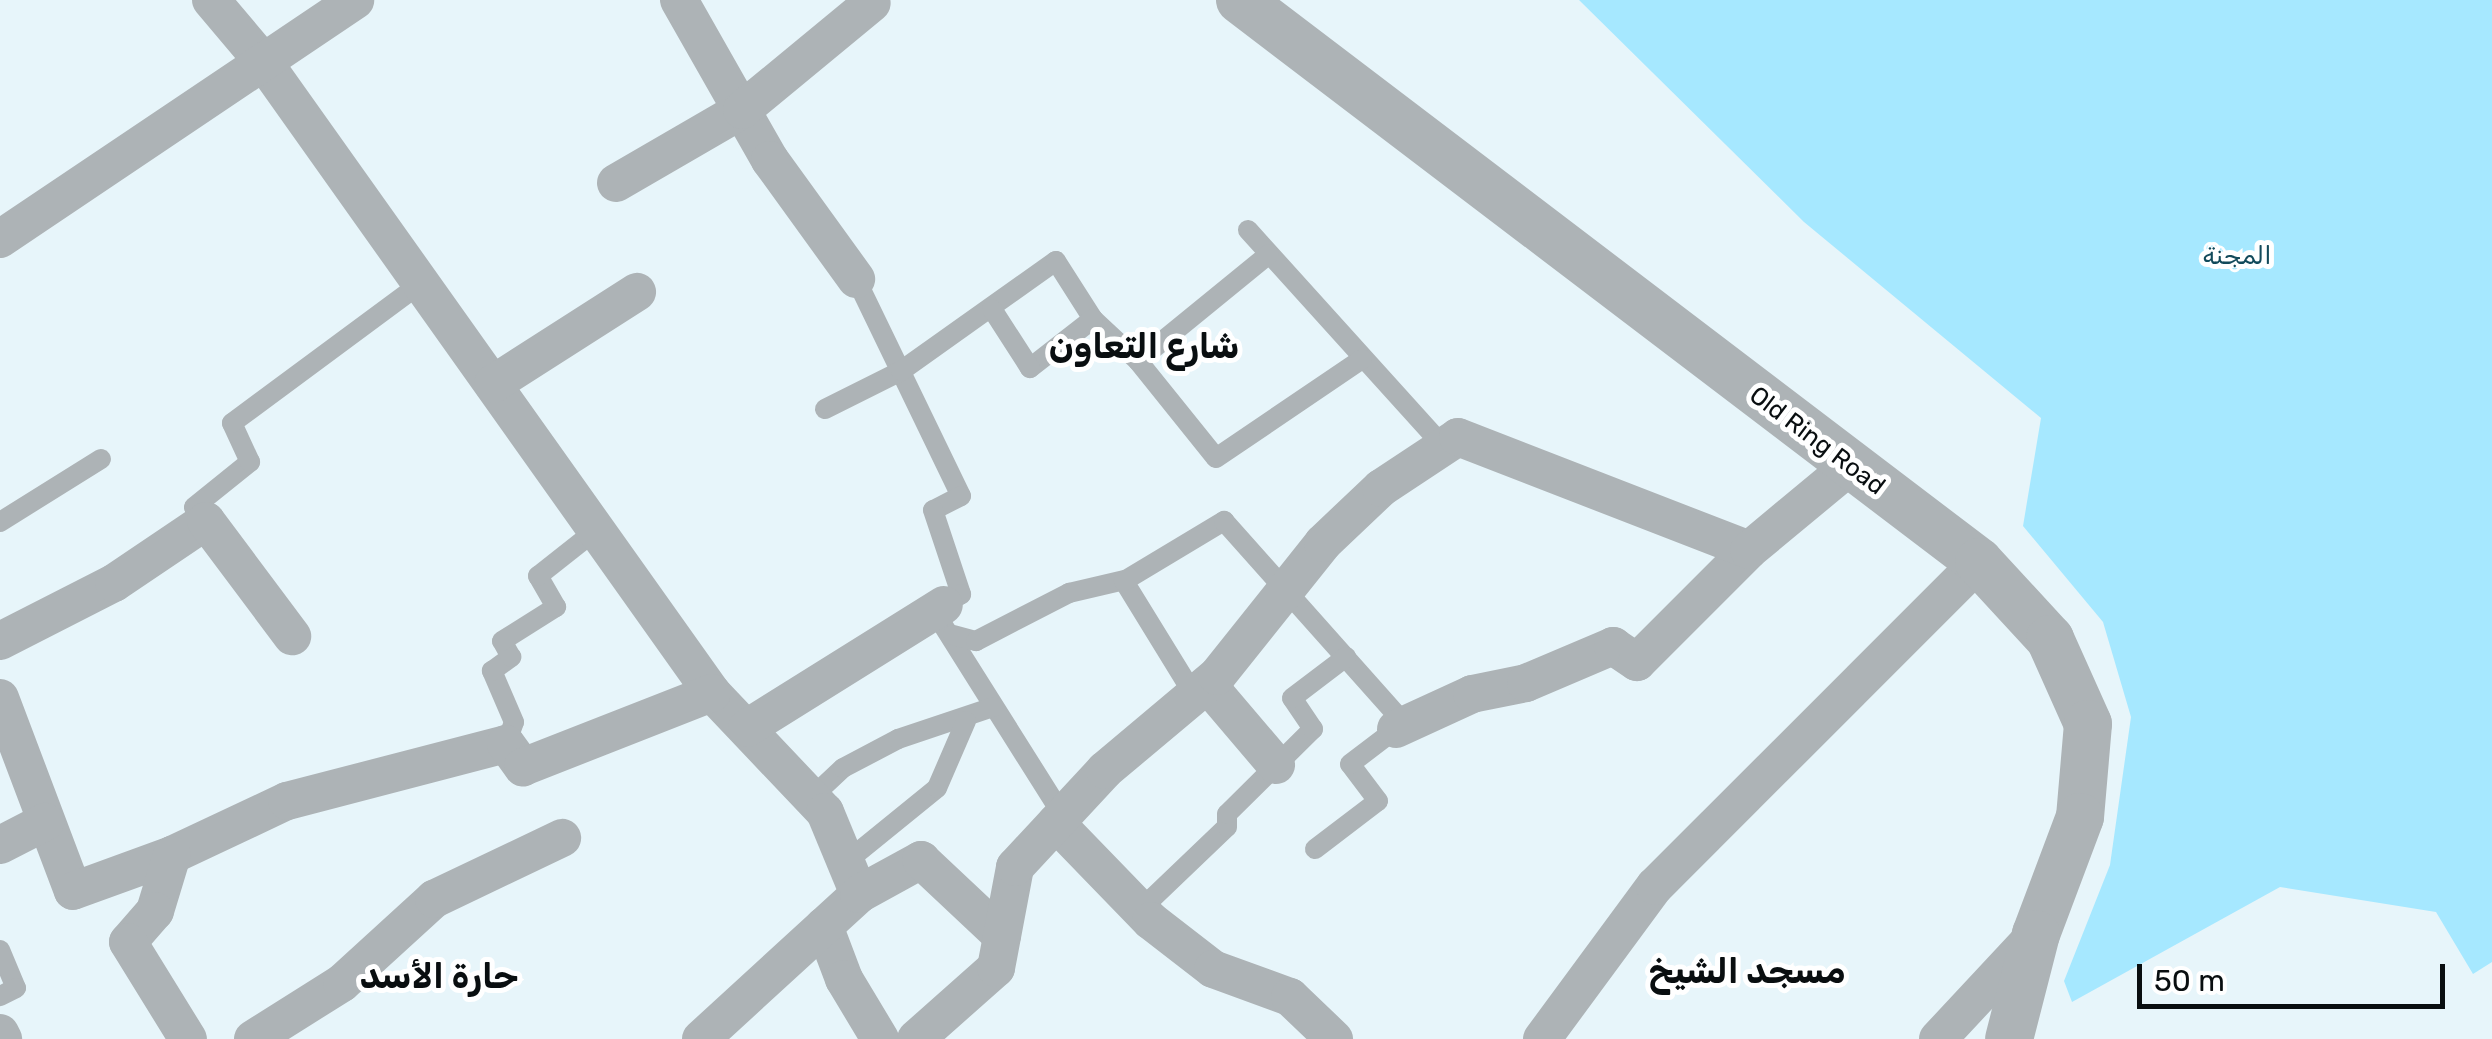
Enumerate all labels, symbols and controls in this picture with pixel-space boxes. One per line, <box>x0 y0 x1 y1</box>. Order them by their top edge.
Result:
park label: المجنة <box>2203 241 2271 271</box>
district label: شارع التعاون <box>1049 325 1239 367</box>
street label: Old Ring Road <box>1743 380 1891 502</box>
scale bar <box>2142 944 2450 1006</box>
district label: مسجد الشيخ <box>1648 950 1846 992</box>
district label: حارة الأسد <box>359 955 519 997</box>
text: 50 m <box>2154 963 2225 999</box>

